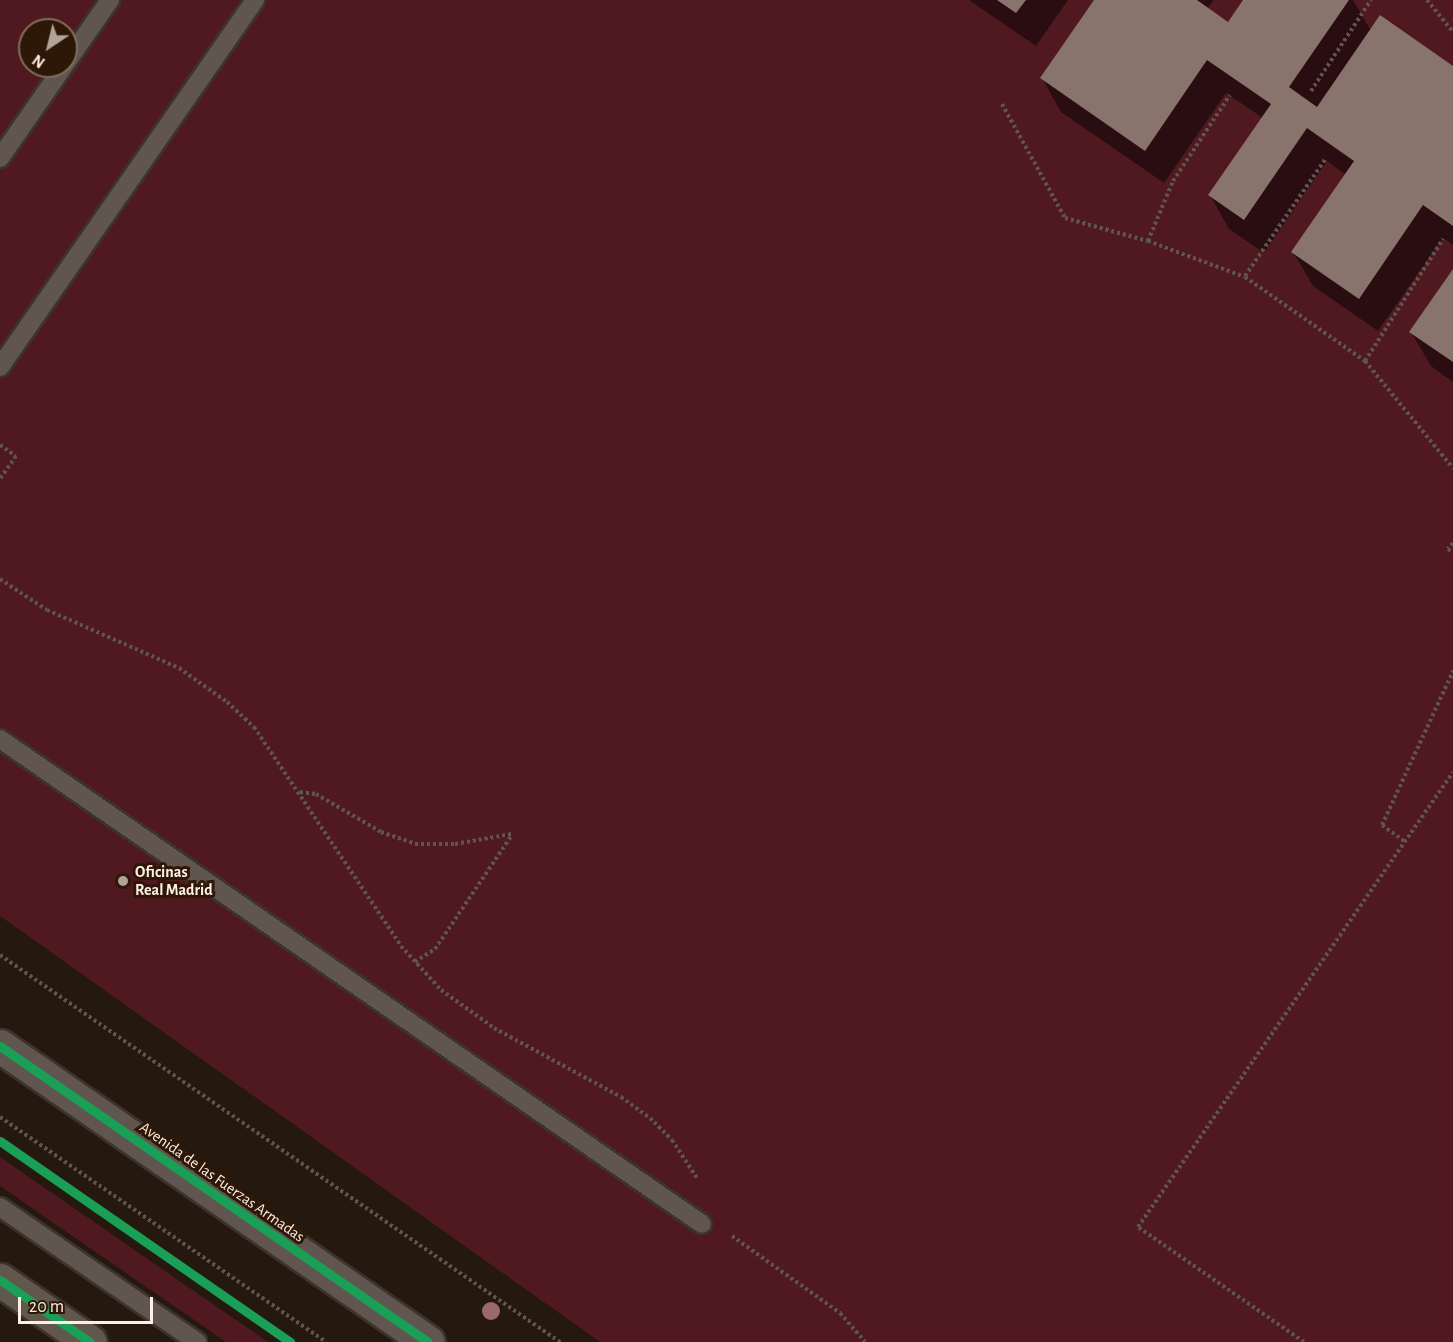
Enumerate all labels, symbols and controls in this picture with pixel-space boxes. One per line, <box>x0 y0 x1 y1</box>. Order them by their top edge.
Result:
north arrow <box>18 18 78 78</box>
text: N <box>30 51 48 71</box>
place label: Oficinas Real Madrid <box>135 862 213 900</box>
marker: Oficinas Real Madrid <box>116 874 130 888</box>
street label: Avenida de las Fuerzas Armadas <box>136 1118 308 1246</box>
scale bar <box>21 1285 156 1323</box>
text: 20 m <box>29 1298 64 1316</box>

